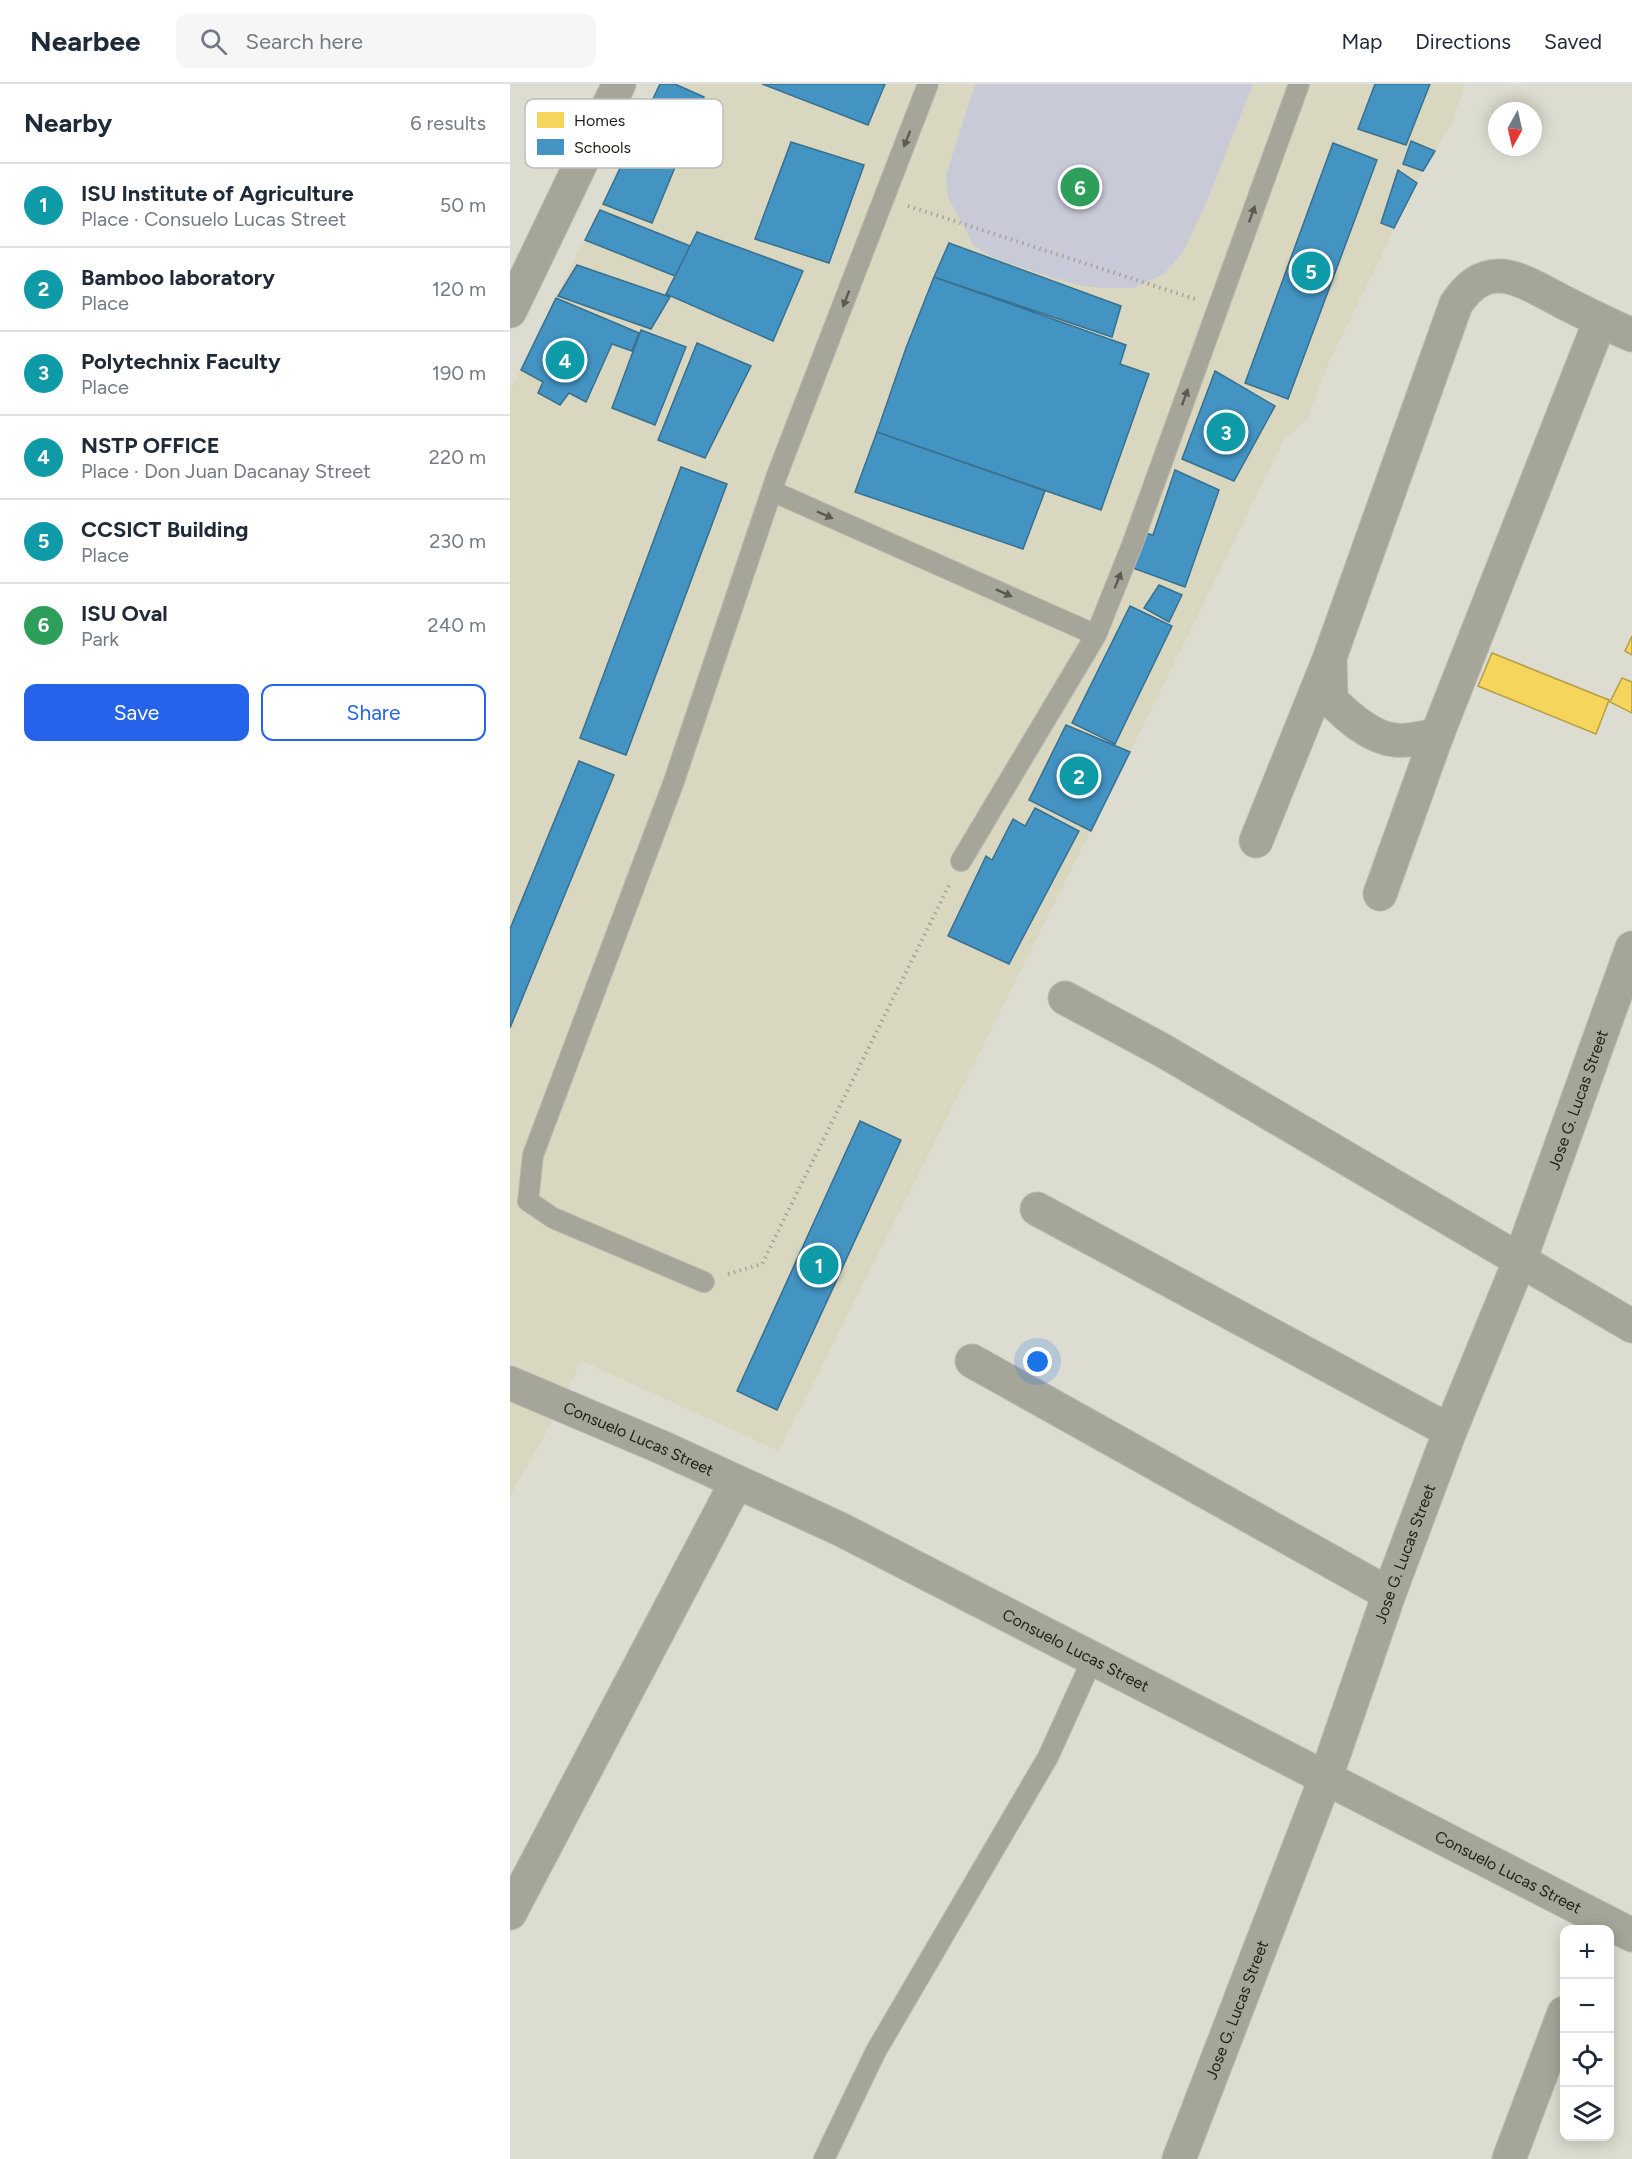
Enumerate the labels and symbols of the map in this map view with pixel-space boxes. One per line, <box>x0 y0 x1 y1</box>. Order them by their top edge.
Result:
legend <box>525 99 723 168</box>
north arrow <box>1488 102 1542 156</box>
text: Homes <box>574 111 625 130</box>
one-way arrow <box>902 130 911 148</box>
text: Schools <box>574 138 631 157</box>
pin: 6 <box>1060 164 1100 210</box>
one-way arrow <box>1248 205 1257 223</box>
pin: 5 <box>1292 248 1330 294</box>
one-way arrow <box>841 290 851 308</box>
pin: 4 <box>546 338 584 382</box>
one-way arrow <box>1181 388 1191 406</box>
pin: 3 <box>1206 410 1246 454</box>
one-way arrow <box>817 510 834 519</box>
one-way arrow <box>1113 571 1123 589</box>
one-way arrow <box>995 588 1013 598</box>
pin: 2 <box>1060 754 1098 798</box>
street label: Jose G. Lucas Street <box>1544 1027 1611 1172</box>
pin: 1 <box>800 1242 838 1288</box>
your location <box>1023 1347 1052 1376</box>
street label: Consuelo Lucas Street <box>561 1397 717 1479</box>
street label: Jose G. Lucas Street <box>1370 1481 1439 1626</box>
street label: Consuelo Lucas Street <box>999 1605 1152 1695</box>
street label: Consuelo Lucas Street <box>1432 1826 1585 1917</box>
street label: Jose G. Lucas Street <box>1201 1937 1272 2082</box>

